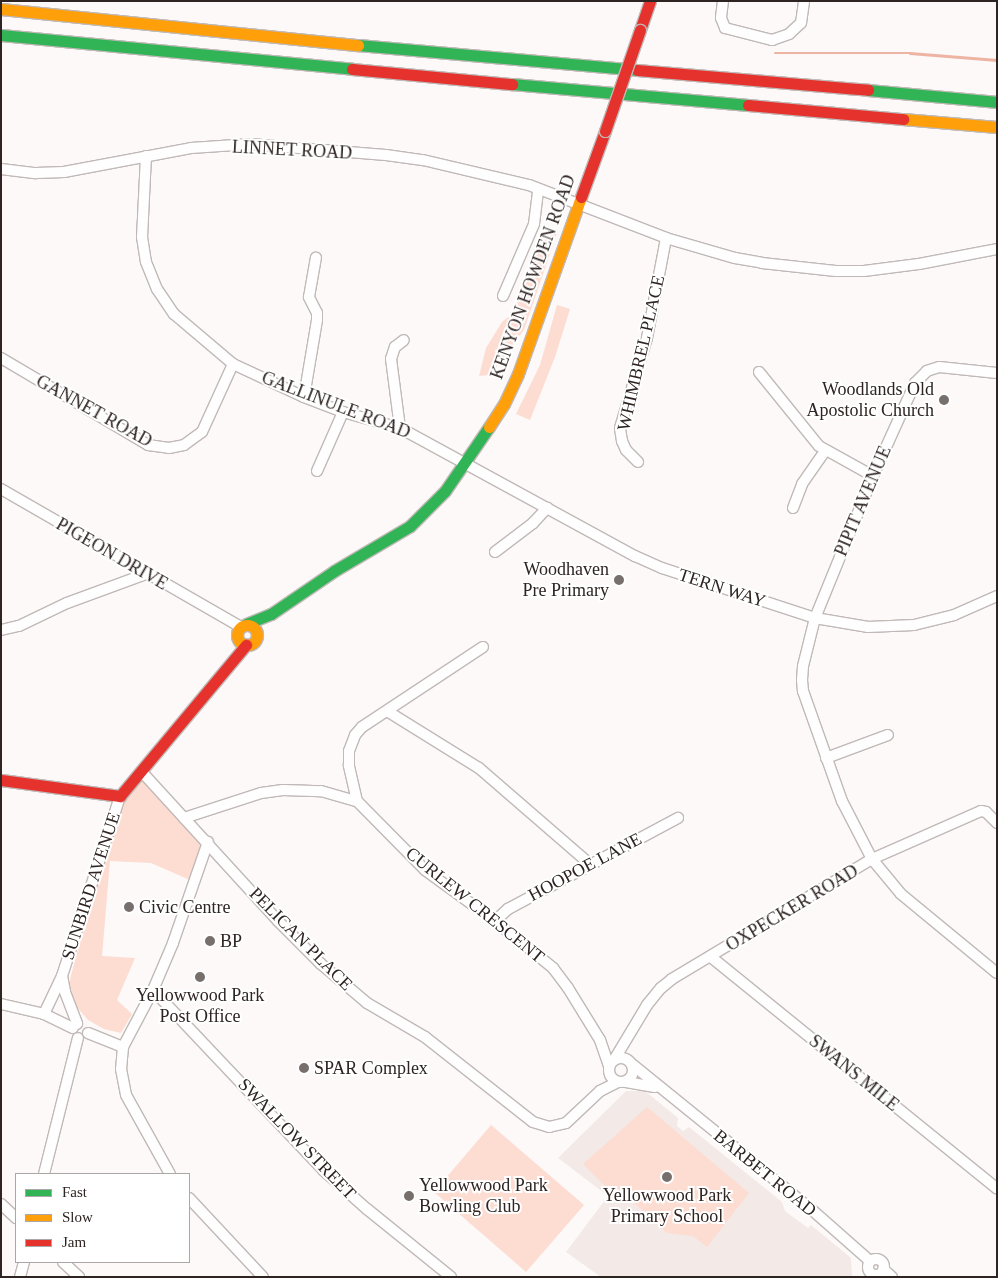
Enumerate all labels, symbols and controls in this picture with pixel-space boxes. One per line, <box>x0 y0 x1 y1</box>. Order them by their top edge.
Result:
street label: LINNET ROAD <box>231 136 353 164</box>
street label: KENYON HOWDEN ROAD <box>486 172 580 382</box>
street label: WHIMBREL PLACE <box>613 273 669 433</box>
street label: GALLINULE ROAD <box>259 367 413 443</box>
street label: GANNET ROAD <box>32 370 156 452</box>
place label: Woodlands Old Apostolic Church <box>807 379 934 422</box>
marker: Woodlands Old Apostolic Church <box>938 394 950 406</box>
street label: PIPIT AVENUE <box>830 442 896 560</box>
street label: PIGEON DRIVE <box>52 513 172 595</box>
place label: Woodhaven Pre Primary <box>523 559 609 602</box>
street label: TERN WAY <box>675 564 769 612</box>
marker: Woodhaven Pre Primary <box>613 574 625 586</box>
street label: SUNBIRD AVENUE <box>57 809 125 963</box>
street label: HOOPOE LANE <box>525 828 645 906</box>
street label: CURLEW CRESCENT <box>401 842 549 968</box>
street label: OXPECKER ROAD <box>722 860 862 956</box>
street label: PELICAN PLACE <box>245 883 357 995</box>
place label: Civic Centre <box>139 896 230 918</box>
marker: Civic Centre <box>123 901 135 913</box>
place label: BP <box>220 930 242 952</box>
marker: BP <box>204 935 216 947</box>
marker: Yellowwood Park Post Office <box>194 971 206 983</box>
place label: Yellowwood Park Post Office <box>136 985 264 1028</box>
street label: SWANS MILE <box>805 1030 903 1116</box>
place label: SPAR Complex <box>314 1057 428 1079</box>
marker: SPAR Complex <box>298 1062 310 1074</box>
street label: SWALLOW STREET <box>233 1074 361 1204</box>
street label: BARBET ROAD <box>709 1125 821 1221</box>
marker: Yellowwood Park Primary School <box>661 1171 673 1183</box>
legend <box>15 1173 190 1263</box>
place label: Yellowwood Park Bowling Club <box>419 1175 548 1218</box>
text: Fast <box>62 1184 87 1200</box>
place label: Yellowwood Park Primary School <box>603 1185 731 1228</box>
marker: Yellowwood Park Bowling Club <box>403 1190 415 1202</box>
text: Slow <box>62 1209 93 1225</box>
text: Jam <box>62 1234 86 1250</box>

